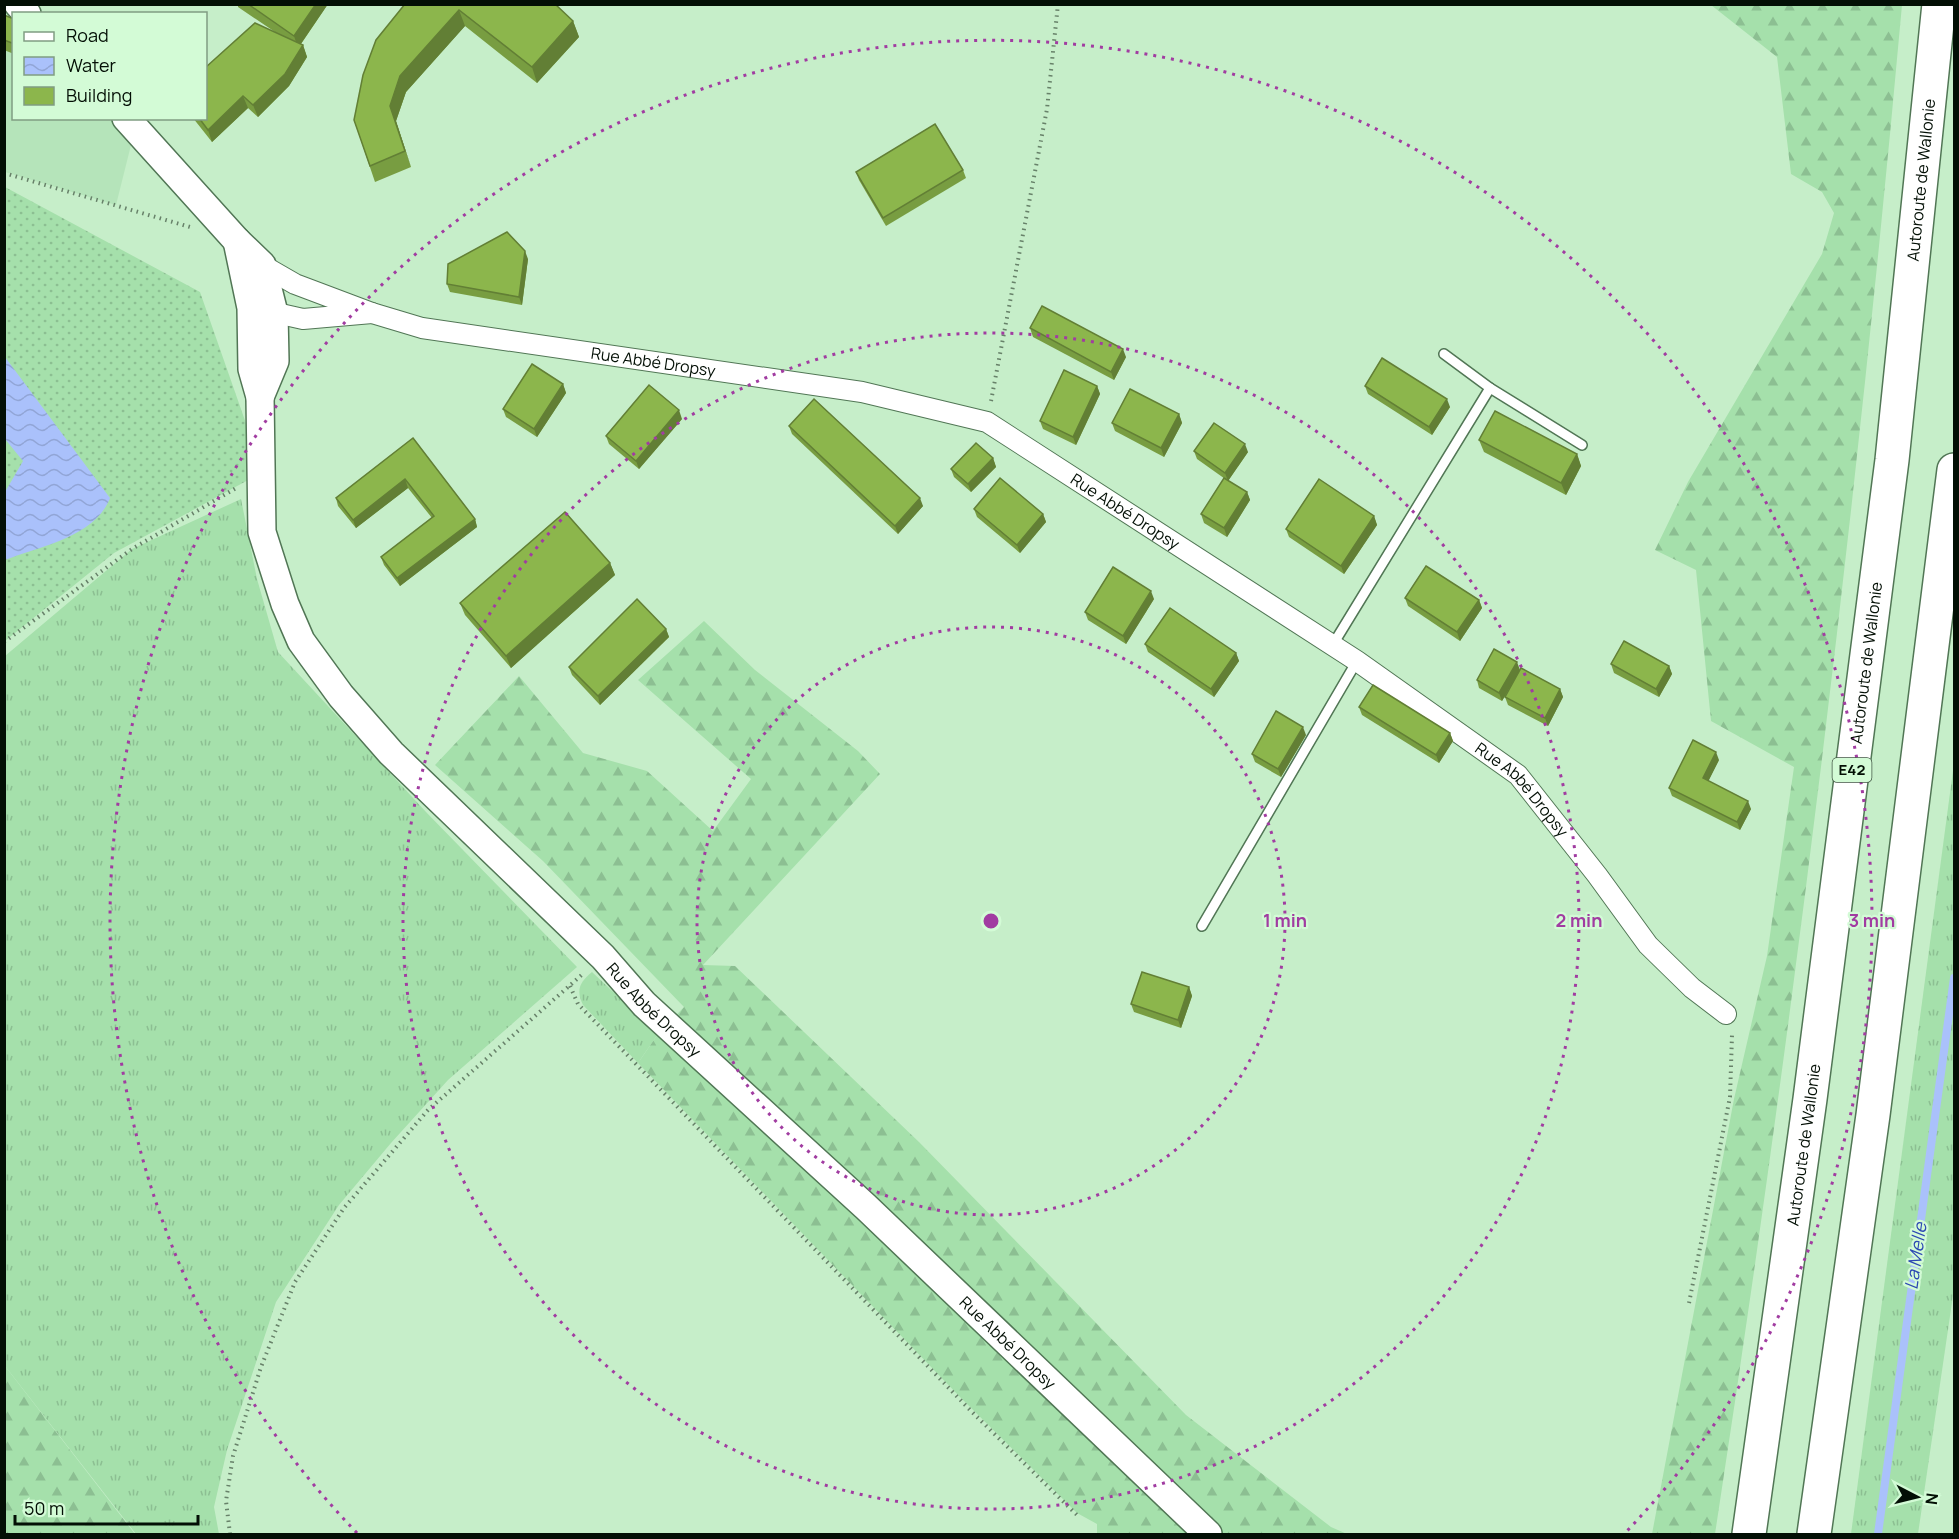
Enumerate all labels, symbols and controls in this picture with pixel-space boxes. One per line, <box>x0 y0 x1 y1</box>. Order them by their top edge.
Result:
legend <box>12 12 207 120</box>
text: Road <box>66 23 109 47</box>
text: Water <box>66 53 116 77</box>
text: Building <box>66 83 132 107</box>
street label: Autoroute de Wallonie <box>1902 98 1940 262</box>
street label: Rue Abbé Dropsy <box>590 342 718 382</box>
street label: Rue Abbé Dropsy <box>1067 468 1184 555</box>
street label: Autoroute de Wallonie <box>1845 580 1887 745</box>
street label: Rue Abbé Dropsy <box>1471 737 1574 842</box>
road number: E42 <box>1832 758 1872 782</box>
text: 1 min <box>1263 908 1307 932</box>
text: 2 min <box>1556 908 1602 932</box>
text: 3 min <box>1849 908 1895 932</box>
centre of rings <box>981 911 1001 931</box>
street label: Rue Abbé Dropsy <box>602 958 706 1062</box>
street label: Autoroute de Wallonie <box>1781 1063 1825 1227</box>
water label: La Melle <box>1898 1219 1932 1291</box>
street label: Rue Abbé Dropsy <box>955 1291 1061 1394</box>
north arrow <box>1887 1467 1947 1527</box>
scale bar <box>15 1488 198 1526</box>
text: N <box>1920 1492 1944 1506</box>
text: 50 m <box>24 1496 64 1520</box>

